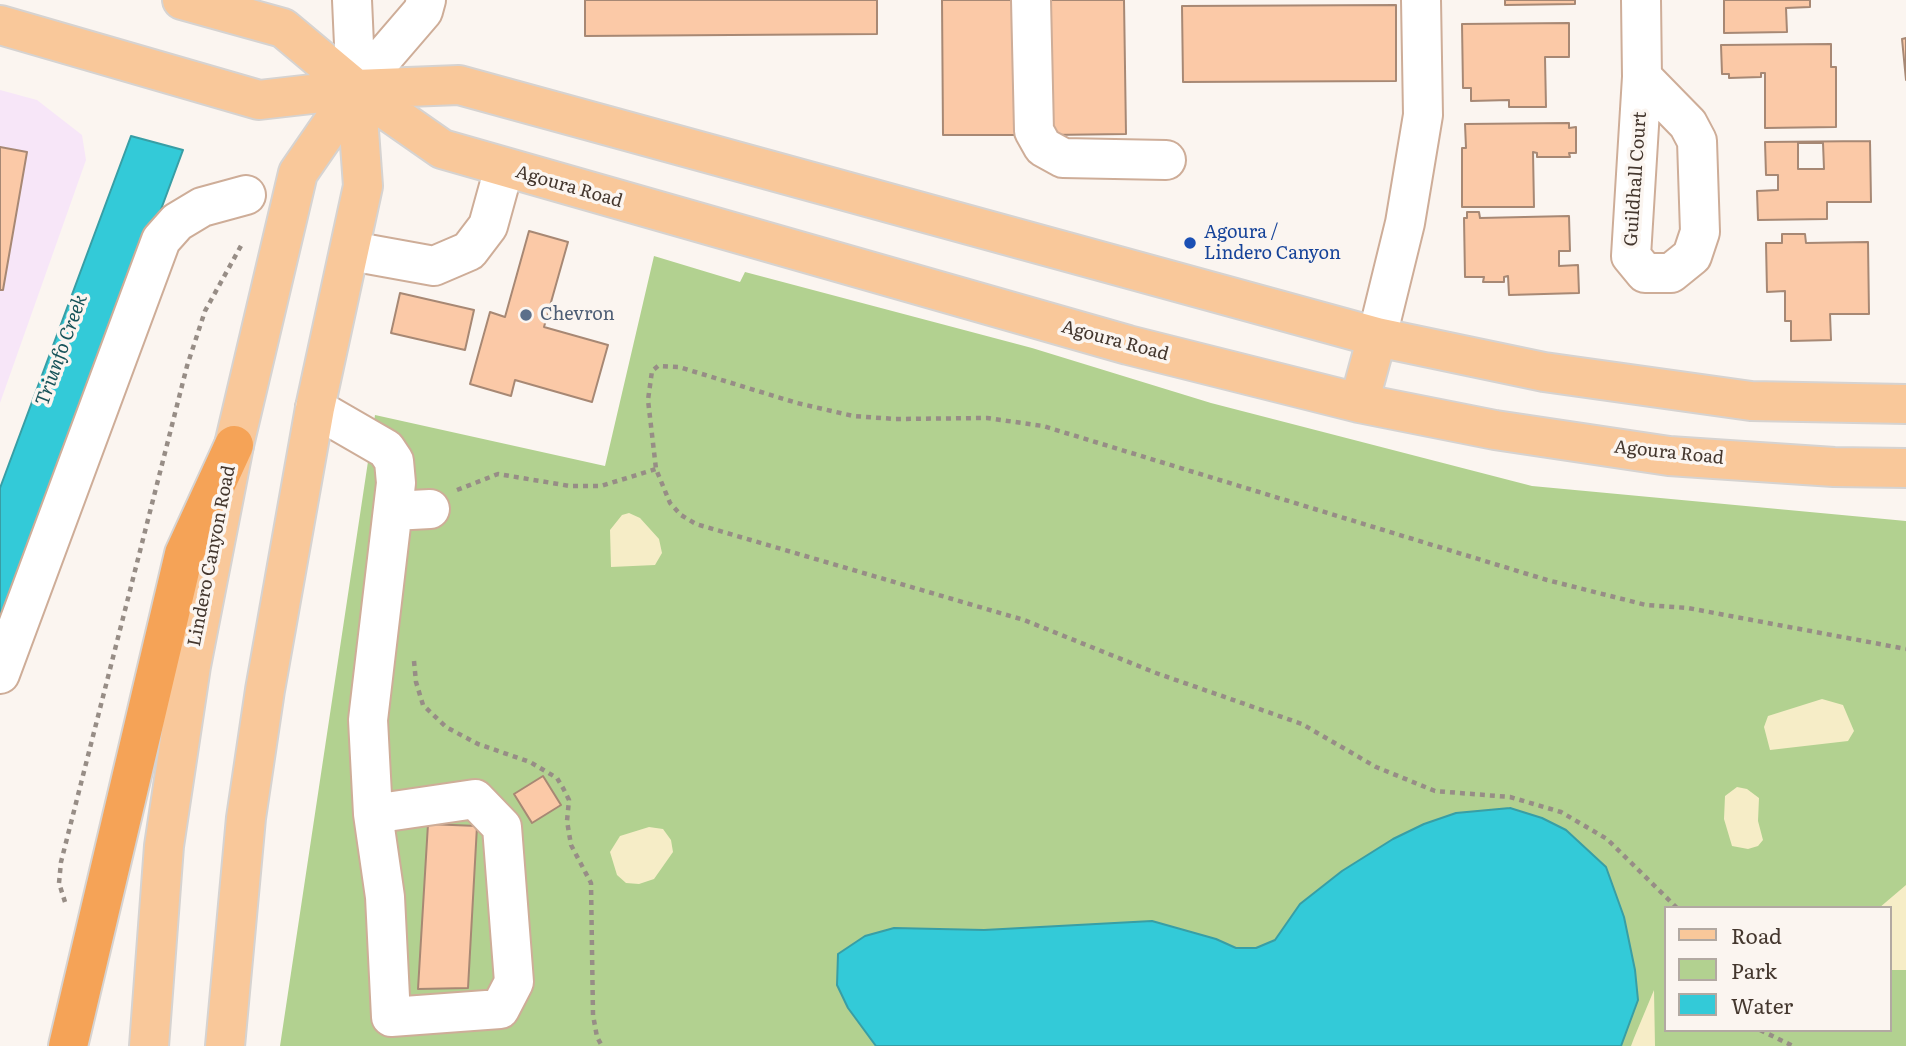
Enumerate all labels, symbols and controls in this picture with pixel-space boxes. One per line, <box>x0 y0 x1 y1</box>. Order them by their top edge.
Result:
street label: Guildhall Court <box>1621 111 1651 247</box>
street label: Agoura Road <box>513 161 625 213</box>
place label: Agoura / Lindero Canyon <box>1204 222 1341 264</box>
marker: Agoura / Lindero Canyon <box>1182 235 1198 251</box>
water label: Triunfo Creek <box>31 291 93 409</box>
place label: Chevron <box>540 304 615 326</box>
marker: Chevron <box>518 307 534 323</box>
street label: Agoura Road <box>1059 316 1171 366</box>
street label: Agoura Road <box>1613 436 1725 470</box>
street label: Lindero Canyon Road <box>184 464 240 648</box>
legend <box>1664 906 1892 1032</box>
text: Road <box>1731 919 1782 950</box>
text: Park <box>1731 954 1777 985</box>
text: Water <box>1731 989 1793 1020</box>

